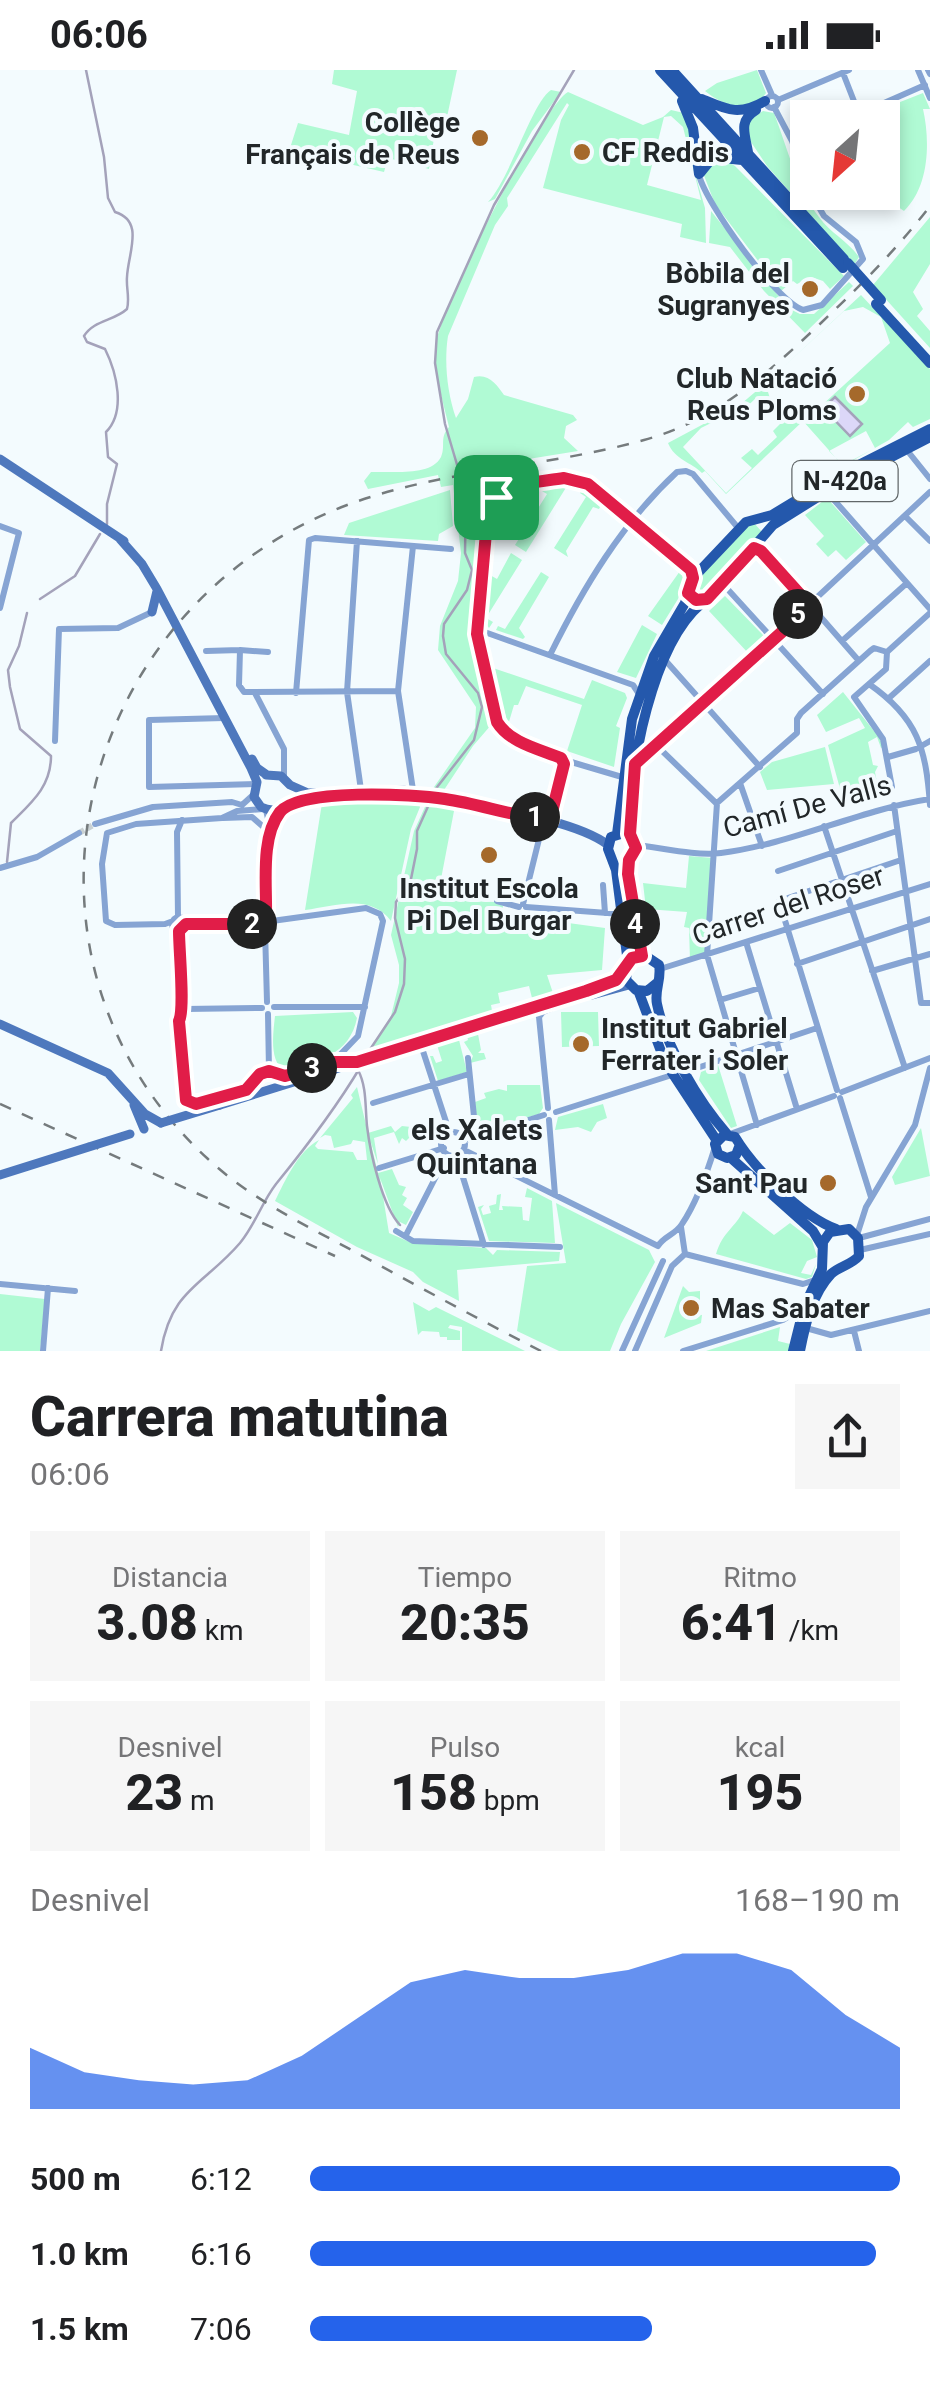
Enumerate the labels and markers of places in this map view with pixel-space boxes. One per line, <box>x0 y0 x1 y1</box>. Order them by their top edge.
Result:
place label: Collège Français de Reus <box>245 106 460 171</box>
marker: Collège Français de Reus <box>469 127 491 149</box>
place label: CF Reddis <box>602 136 729 169</box>
marker: CF Reddis <box>571 141 593 163</box>
place label: Bòbila del Sugranyes <box>657 257 790 322</box>
marker: Bòbila del Sugranyes <box>799 278 821 300</box>
place label: Club Natació Reus Ploms <box>676 362 837 427</box>
marker: Club Natació Reus Ploms <box>846 383 868 405</box>
pin <box>454 455 539 540</box>
pin: 5 <box>773 589 823 639</box>
pin: 1 <box>510 792 560 842</box>
marker: Institut Escola Pi Del Burgar <box>478 844 500 866</box>
place label: Institut Escola Pi Del Burgar <box>399 872 579 937</box>
pin: 2 <box>227 899 277 949</box>
pin: 4 <box>610 899 660 949</box>
place label: Institut Gabriel Ferrater i Soler <box>601 1012 788 1077</box>
marker: Institut Gabriel Ferrater i Soler <box>570 1033 592 1055</box>
pin: 3 <box>287 1043 337 1093</box>
place label: Sant Pau <box>695 1167 808 1200</box>
marker: Sant Pau <box>817 1172 839 1194</box>
place label: Mas Sabater <box>711 1292 870 1325</box>
marker: Mas Sabater <box>680 1297 702 1319</box>

